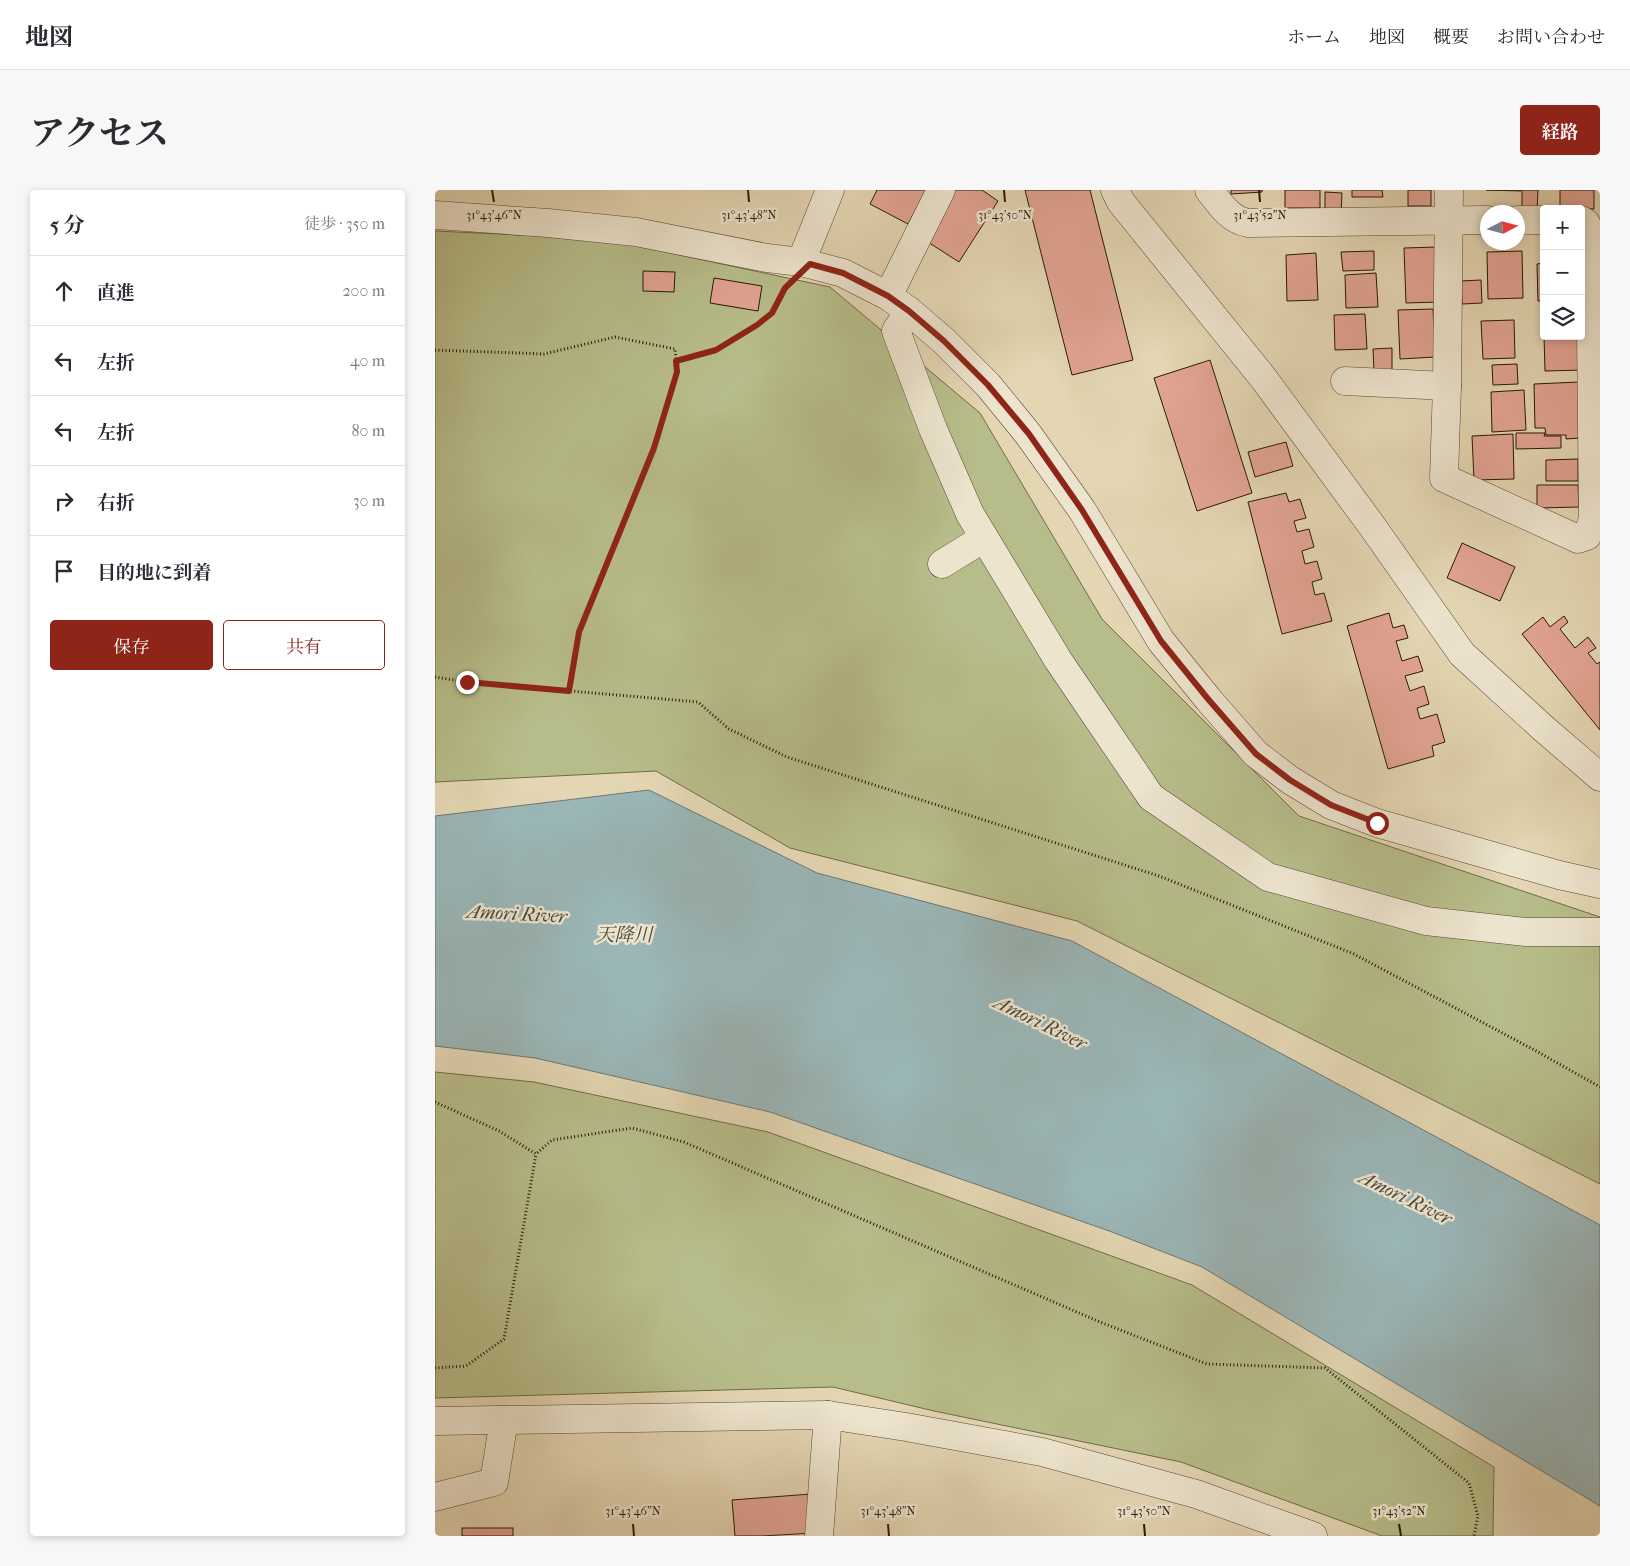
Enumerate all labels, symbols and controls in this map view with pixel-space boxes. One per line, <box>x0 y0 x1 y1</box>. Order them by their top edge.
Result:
text: 地図 <box>25 23 73 51</box>
text: ホーム <box>1287 27 1341 48</box>
text: 地図 <box>1369 27 1405 48</box>
text: 概要 <box>1433 27 1469 48</box>
text: お問い合わせ <box>1497 27 1605 48</box>
button: 経路 <box>1520 105 1600 155</box>
text: アクセス <box>30 113 169 154</box>
north arrow <box>1480 205 1525 250</box>
map controls <box>1540 205 1585 340</box>
button: + <box>1540 205 1585 250</box>
text: 31°43'46"N <box>466 208 522 222</box>
text: 31°43'48"N <box>721 208 777 222</box>
text: 31°43'50"N <box>978 208 1032 222</box>
text: 31°43'52"N <box>1233 208 1287 222</box>
text: 5 分 <box>50 213 85 237</box>
text: 徒歩 · 350 m <box>304 214 385 233</box>
button: − <box>1540 250 1585 295</box>
icon: ahead <box>50 277 78 305</box>
text: 200 m <box>342 281 385 300</box>
text: 直進 <box>97 282 135 304</box>
button: layers <box>1540 295 1585 340</box>
icon: left <box>50 347 78 375</box>
text: 40 m <box>350 351 385 370</box>
text: 左折 <box>97 352 135 374</box>
icon: left <box>50 417 78 445</box>
text: 80 m <box>351 421 385 440</box>
text: 左折 <box>97 422 135 444</box>
icon: right <box>50 487 78 515</box>
text: 30 m <box>353 491 385 510</box>
text: 右折 <box>97 492 135 514</box>
icon: arrive <box>50 557 78 585</box>
text: 目的地に到着 <box>97 562 211 584</box>
button: 保存 <box>50 620 213 670</box>
button: 共有 <box>223 620 385 670</box>
route end <box>456 671 479 694</box>
route start <box>1366 812 1389 835</box>
water label: Amori River <box>465 900 569 928</box>
water label: 天降川 <box>595 924 654 946</box>
water label: Amori River <box>989 990 1092 1055</box>
water label: Amori River <box>1354 1165 1457 1230</box>
text: 31°43'46"N <box>605 1504 661 1518</box>
text: 31°43'48"N <box>860 1504 916 1518</box>
text: 31°43'50"N <box>1117 1504 1171 1518</box>
text: 31°43'52"N <box>1372 1504 1426 1518</box>

